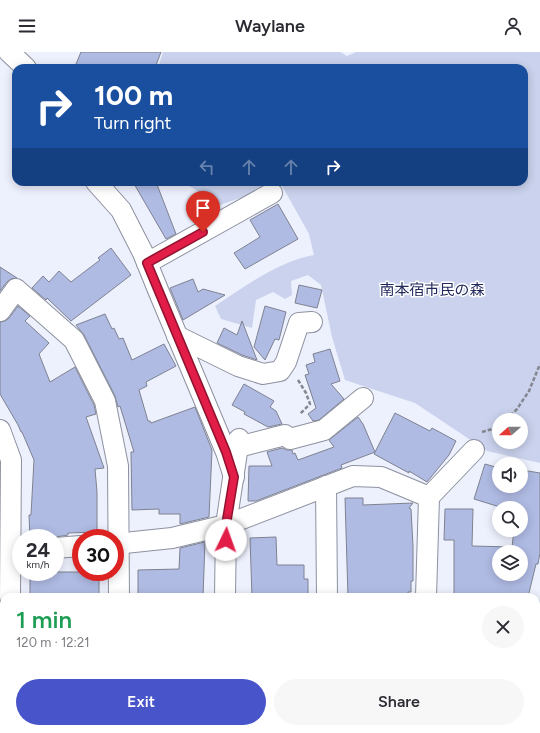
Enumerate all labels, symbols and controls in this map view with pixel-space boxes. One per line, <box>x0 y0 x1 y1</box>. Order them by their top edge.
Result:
icon: menu <box>16 15 38 37</box>
text: Waylane <box>235 15 305 37</box>
icon: person <box>502 15 524 37</box>
text: 100 m <box>94 78 173 112</box>
icon: right <box>28 80 80 132</box>
text: Turn right <box>94 112 171 134</box>
icon: left <box>196 156 218 178</box>
icon: ahead <box>238 156 260 178</box>
icon: ahead <box>280 156 302 178</box>
icon: right <box>322 156 344 178</box>
pin <box>186 191 220 232</box>
icon: arrive <box>192 197 214 219</box>
park label: 南本宿市民の森 <box>379 281 485 299</box>
north arrow <box>492 413 528 449</box>
map controls <box>492 413 528 581</box>
button: sound <box>492 457 528 493</box>
button: search <box>492 501 528 537</box>
position arrow <box>205 519 247 561</box>
speed limit sign: 30 <box>72 529 124 581</box>
text: 24 <box>26 538 50 562</box>
button: layers <box>492 545 528 581</box>
text: km/h <box>27 558 49 571</box>
text: 1 min <box>16 605 72 634</box>
button: close <box>482 606 524 648</box>
text: 120 m · 12:21 <box>16 635 90 650</box>
button: Exit <box>16 679 266 725</box>
button: Share <box>274 679 524 725</box>

